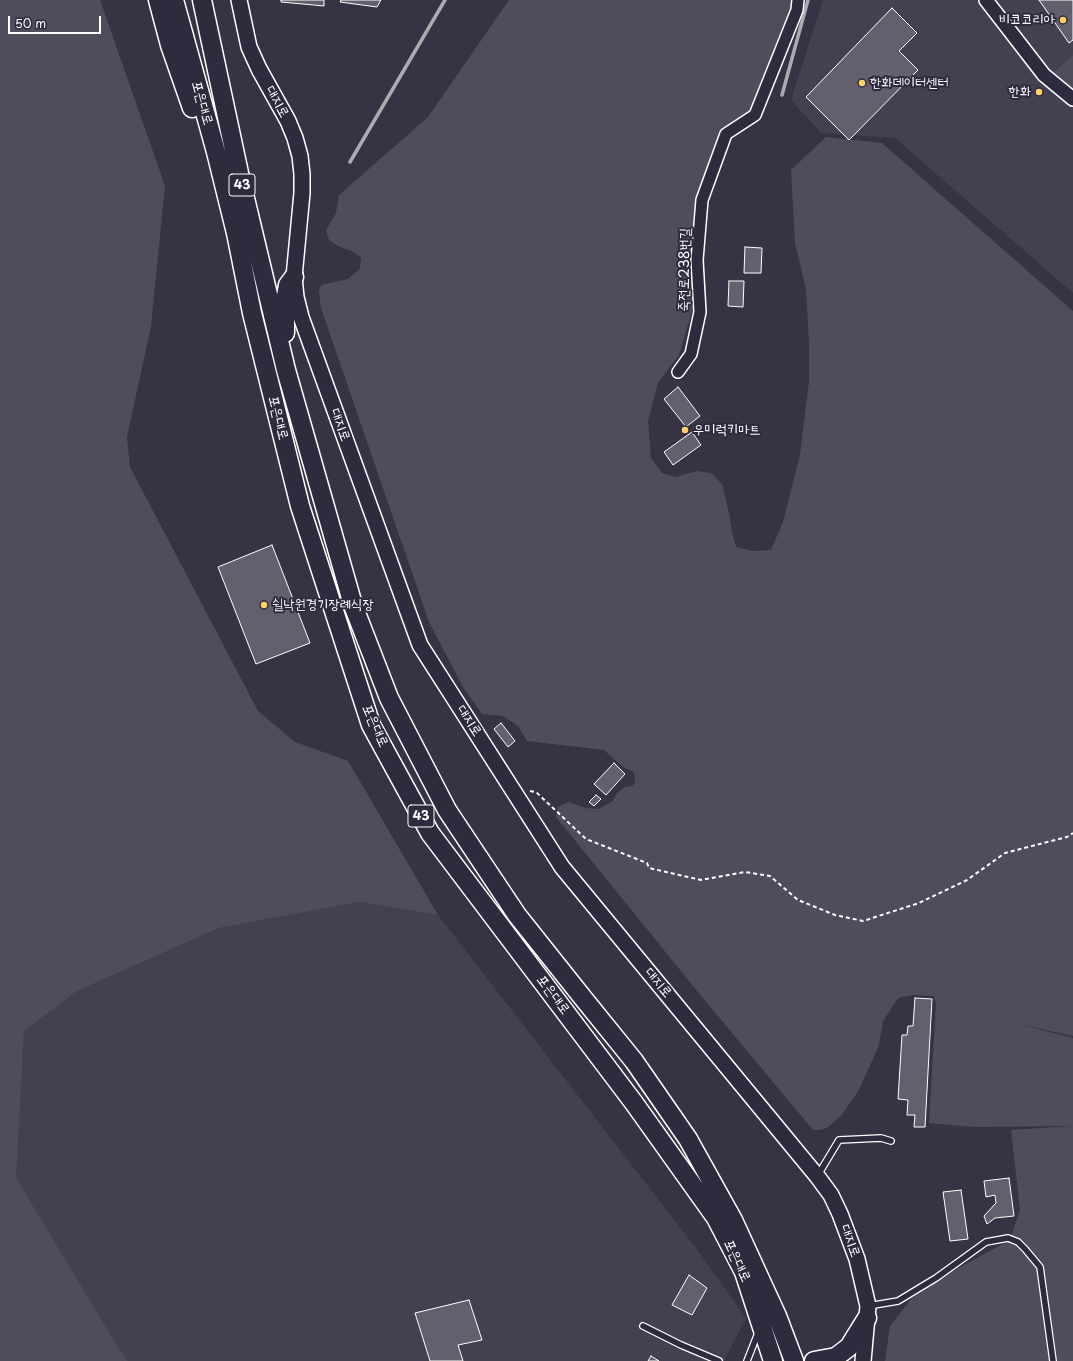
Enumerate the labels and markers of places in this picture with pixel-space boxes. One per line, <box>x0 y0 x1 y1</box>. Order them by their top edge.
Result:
place label: 비코코리아 <box>999 12 1055 28</box>
marker: 비코코리아 <box>1058 15 1068 25</box>
place label: 한화데이터센터 <box>870 75 949 91</box>
marker: 한화데이터센터 <box>857 78 867 88</box>
place label: 한화 <box>1008 84 1031 100</box>
marker: 한화 <box>1034 87 1044 97</box>
place label: 우미럭키마트 <box>693 422 761 438</box>
marker: 우미럭키마트 <box>680 425 690 435</box>
place label: 쉴낙원경기장례식장 <box>272 597 373 613</box>
marker: 쉴낙원경기장례식장 <box>259 600 269 610</box>

